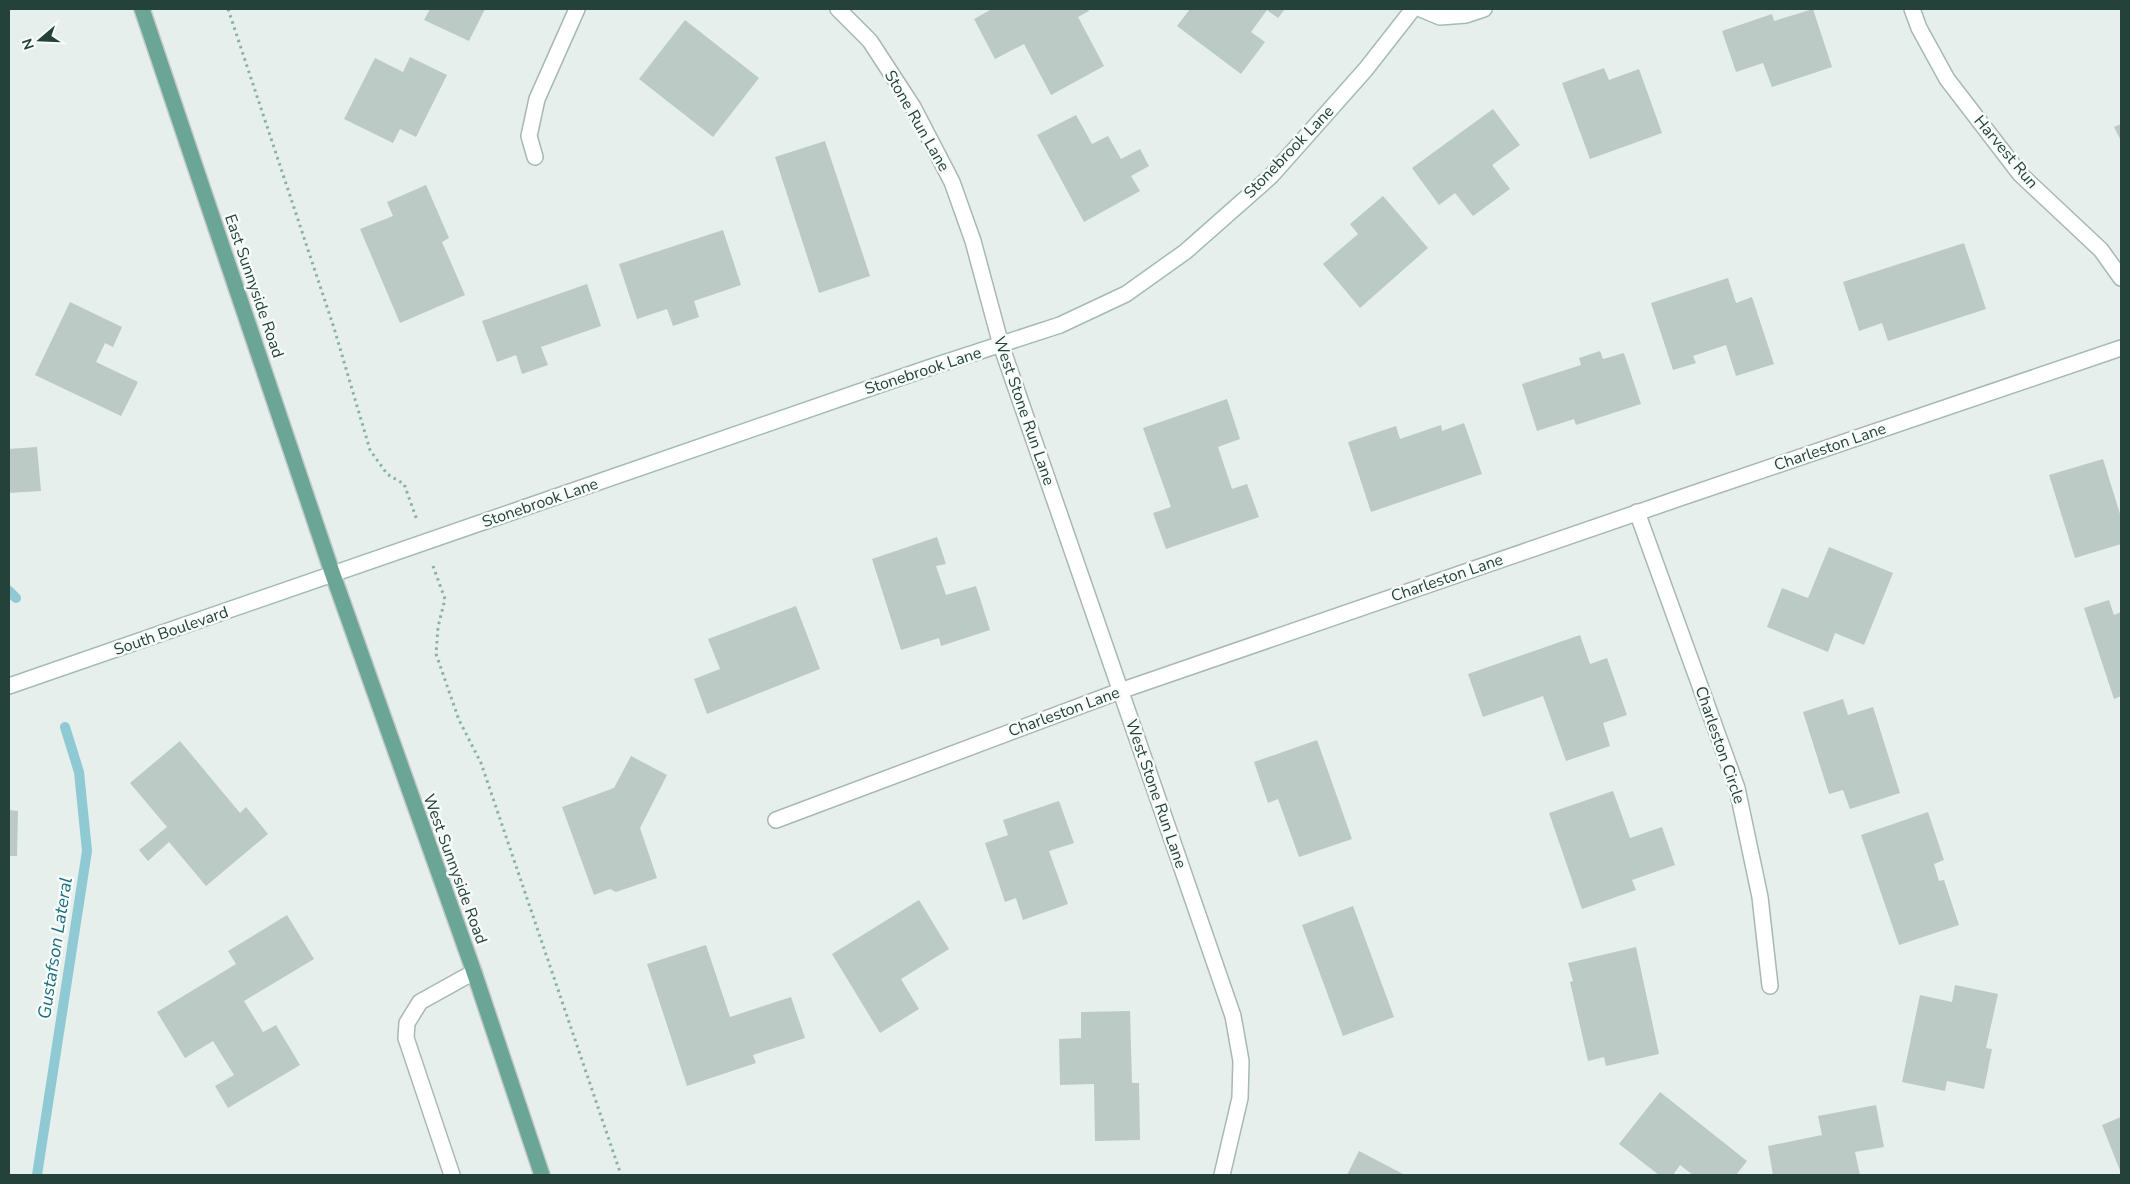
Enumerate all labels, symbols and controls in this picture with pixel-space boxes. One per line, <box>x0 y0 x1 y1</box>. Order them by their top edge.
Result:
north arrow <box>15 15 65 65</box>
text: N <box>17 36 39 52</box>
street label: Stone Run Lane <box>879 66 955 176</box>
street label: Stonebrook Lane <box>1239 101 1339 203</box>
street label: Harvest Run <box>1969 111 2043 193</box>
street label: East Sunnyside Road <box>219 211 289 361</box>
street label: West Stone Run Lane <box>988 334 1060 488</box>
street label: Stonebrook Lane <box>862 342 984 400</box>
street label: Charleston Lane <box>1771 418 1889 476</box>
street label: Stonebrook Lane <box>479 473 601 533</box>
street label: Charleston Lane <box>1388 549 1506 607</box>
street label: South Boulevard <box>111 601 231 661</box>
street label: Charleston Lane <box>1005 682 1123 742</box>
street label: Charleston Circle <box>1690 683 1750 807</box>
street label: West Stone Run Lane <box>1120 717 1192 871</box>
street label: West Sunnyside Road <box>418 791 492 947</box>
water label: Gustafson Lateral <box>32 875 78 1021</box>

